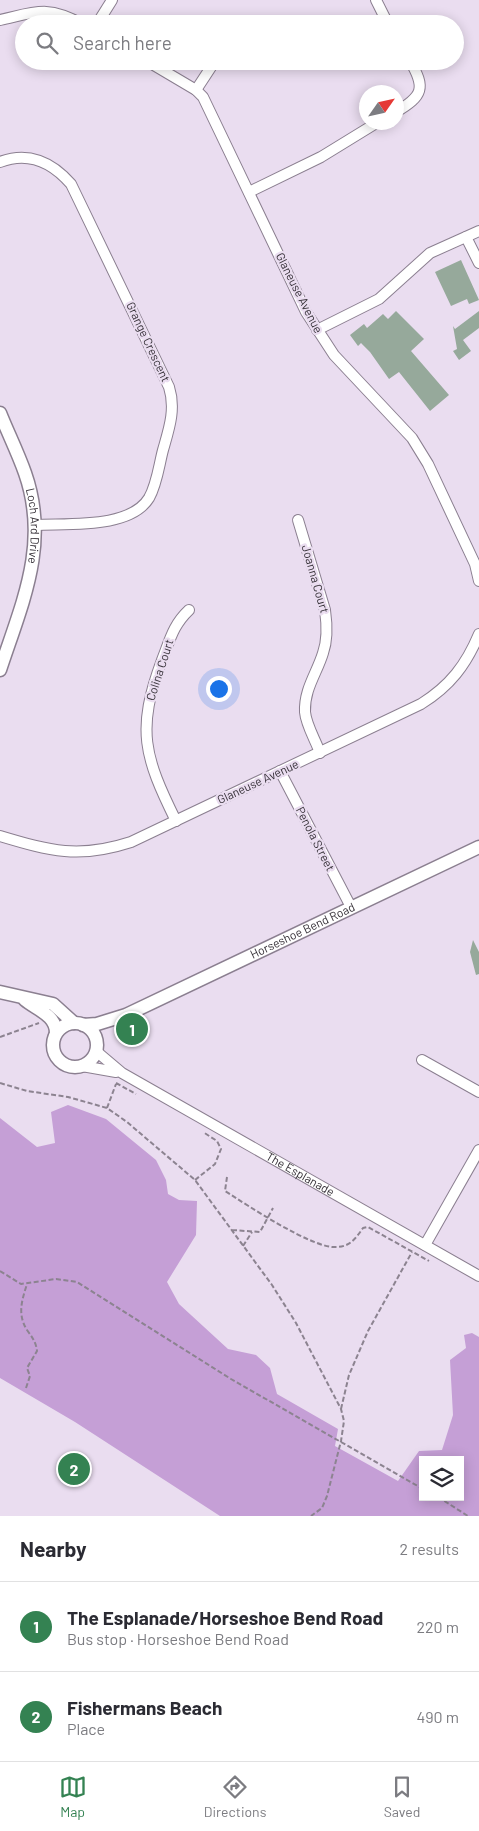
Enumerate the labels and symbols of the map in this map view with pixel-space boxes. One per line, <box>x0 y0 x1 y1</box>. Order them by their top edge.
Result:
north arrow <box>359 85 404 130</box>
street label: Glaneuse Avenue <box>274 250 326 335</box>
street label: Grange Crescent <box>124 299 174 384</box>
street label: Loch Ard Drive <box>24 487 43 565</box>
street label: Joanna Court <box>300 543 332 614</box>
street label: Colina Court <box>143 637 176 702</box>
your location <box>206 676 232 702</box>
street label: Glaneuse Avenue <box>215 756 300 806</box>
street label: Penola Street <box>294 804 338 873</box>
street label: Horseshoe Bend Road <box>248 899 357 961</box>
pin: 1 <box>116 1010 148 1048</box>
street label: The Esplanade <box>264 1149 337 1198</box>
pin: 2 <box>58 1450 90 1488</box>

